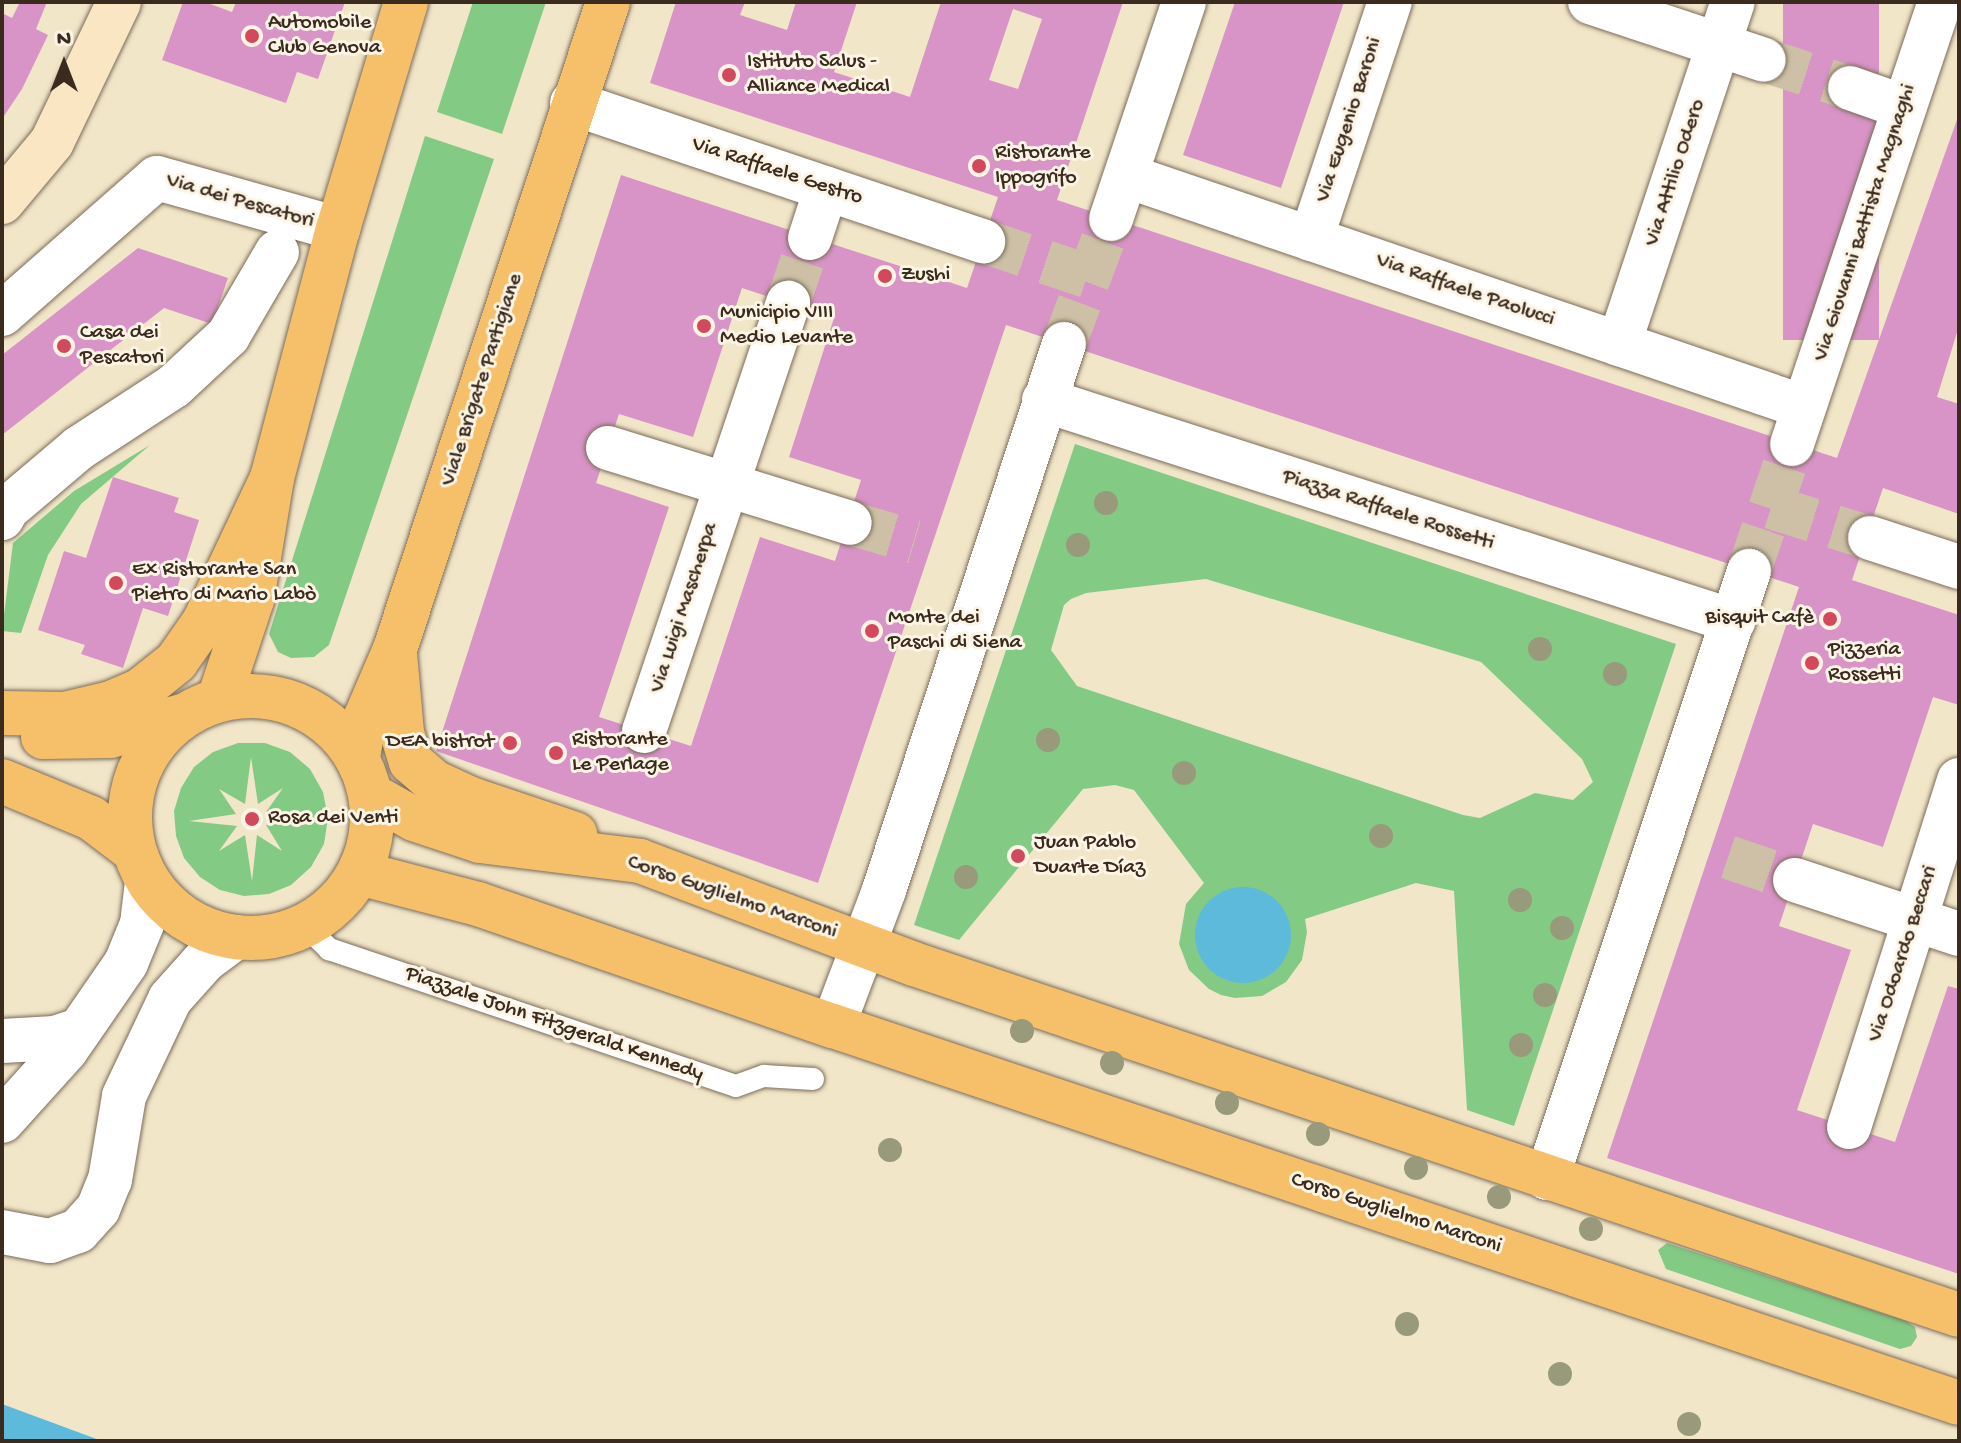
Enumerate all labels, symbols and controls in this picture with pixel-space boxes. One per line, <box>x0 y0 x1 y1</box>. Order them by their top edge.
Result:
place label: Automobile Club Genova <box>268 10 381 62</box>
north arrow <box>24 24 104 104</box>
text: N <box>57 27 71 53</box>
marker: Automobile Club Genova <box>243 27 261 45</box>
street label: Via Eugenio Baroni <box>1311 34 1389 206</box>
place label: Istituto Salus - Alliance Medical <box>747 49 890 100</box>
marker: Istituto Salus - Alliance Medical <box>718 64 740 86</box>
street label: Via Giovanni Battista Magnaghi <box>1809 81 1923 365</box>
street label: Via Attilio Odero <box>1640 96 1712 250</box>
street label: Via Raffaele Gestro <box>688 132 866 212</box>
place label: Ristorante Ippogrifo <box>995 140 1091 192</box>
marker: Ristorante Ippogrifo <box>970 157 988 175</box>
street label: Via dei Pescatori <box>163 168 317 236</box>
street label: Via Raffaele Paolucci <box>1372 248 1558 334</box>
place label: Zushi <box>901 263 950 289</box>
marker: Zushi <box>876 267 894 285</box>
street label: Viale Brigate Partigiane <box>436 270 530 490</box>
place label: Municipio VIII Medio Levante <box>720 300 853 352</box>
marker: Municipio VIII Medio Levante <box>695 317 713 335</box>
place label: Casa dei Pescatori <box>80 320 164 372</box>
marker: Casa dei Pescatori <box>55 337 73 355</box>
street label: Piazza Raffaele Rossetti <box>1279 464 1497 558</box>
street label: Via Luigi Mascherpa <box>645 520 725 696</box>
place label: Ex Ristorante San Pietro di Mario Labò <box>132 557 316 608</box>
marker: Ex Ristorante San Pietro di Mario Labò <box>107 574 125 592</box>
place label: Monte dei Paschi di Siena <box>888 605 1022 656</box>
place label: Bisquit Cafè <box>1705 606 1814 632</box>
marker: Bisquit Cafè <box>1821 610 1839 628</box>
marker: Monte dei Paschi di Siena <box>863 622 881 640</box>
place label: Pizzeria Rossetti <box>1828 637 1901 688</box>
marker: Pizzeria Rossetti <box>1803 654 1821 672</box>
place label: Ristorante Le Perlage <box>572 727 669 778</box>
place label: DEA bistrot <box>386 730 494 756</box>
marker: DEA bistrot <box>501 734 519 752</box>
marker: Ristorante Le Perlage <box>547 744 565 762</box>
place label: Rosa dei Venti <box>268 806 398 832</box>
marker: Rosa dei Venti <box>243 810 261 828</box>
place label: Juan Pablo Duarte Díaz <box>1034 830 1145 882</box>
marker: Juan Pablo Duarte Díaz <box>1009 847 1027 865</box>
street label: Corso Guglielmo Marconi <box>624 850 840 946</box>
street label: Via Odoardo Beccari <box>1863 863 1945 1045</box>
street label: Piazzale John Fitzgerald Kennedy <box>401 961 707 1089</box>
street label: Corso Guglielmo Marconi <box>1287 1167 1505 1261</box>

